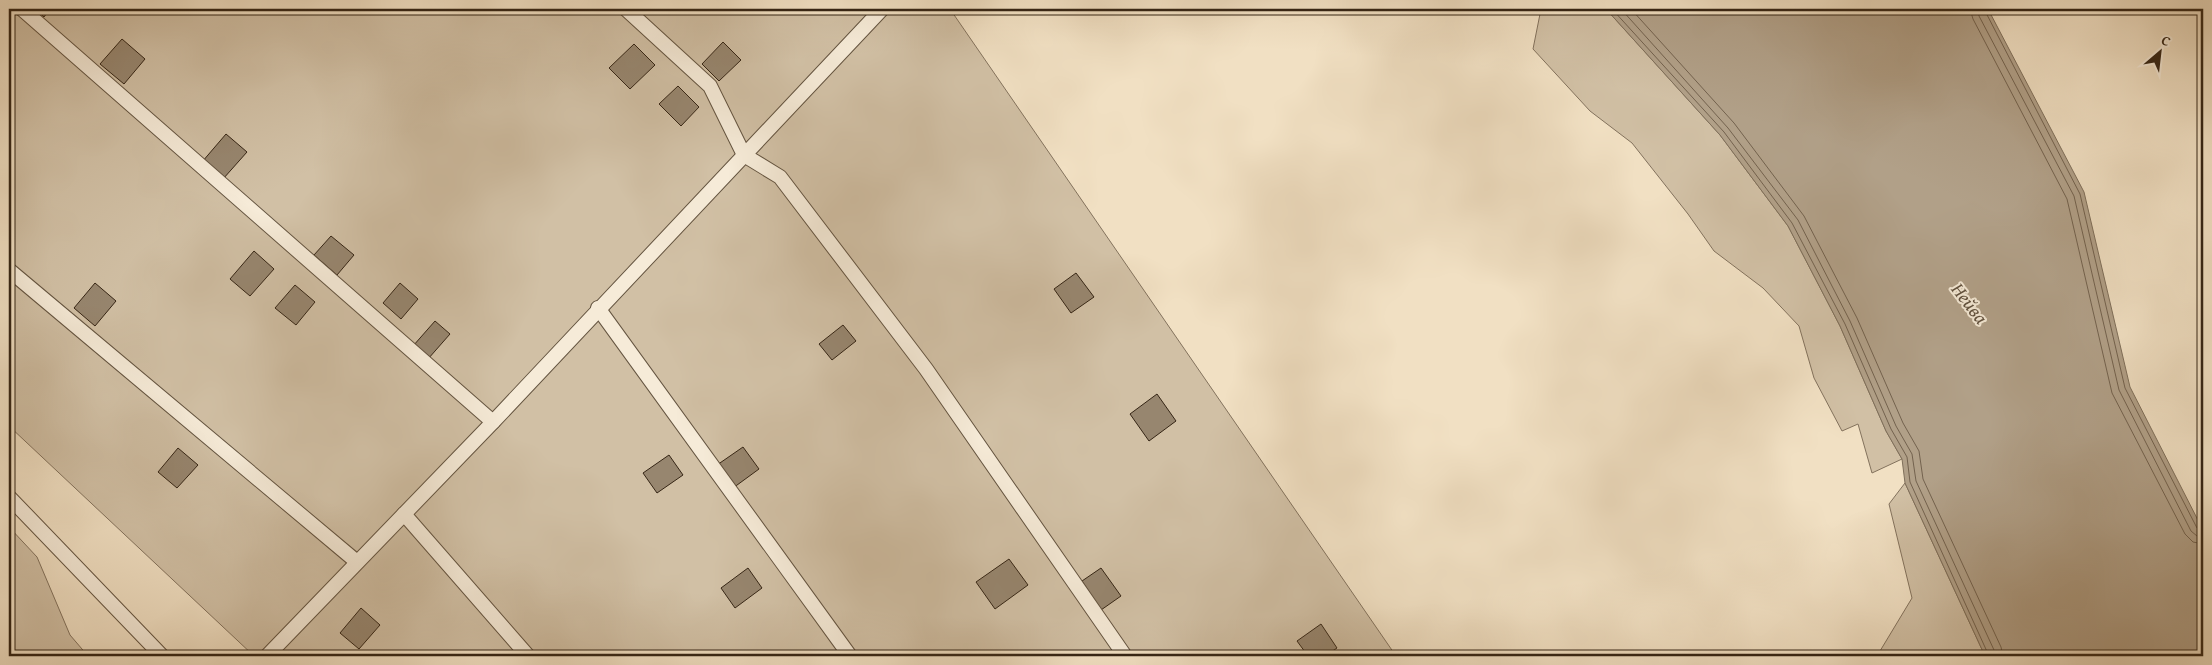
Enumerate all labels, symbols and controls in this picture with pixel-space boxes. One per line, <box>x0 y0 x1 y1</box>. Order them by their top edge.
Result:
north arrow <box>2134 28 2184 78</box>
text: С <box>2158 30 2174 51</box>
water label: Нейва <box>1945 276 1995 330</box>

